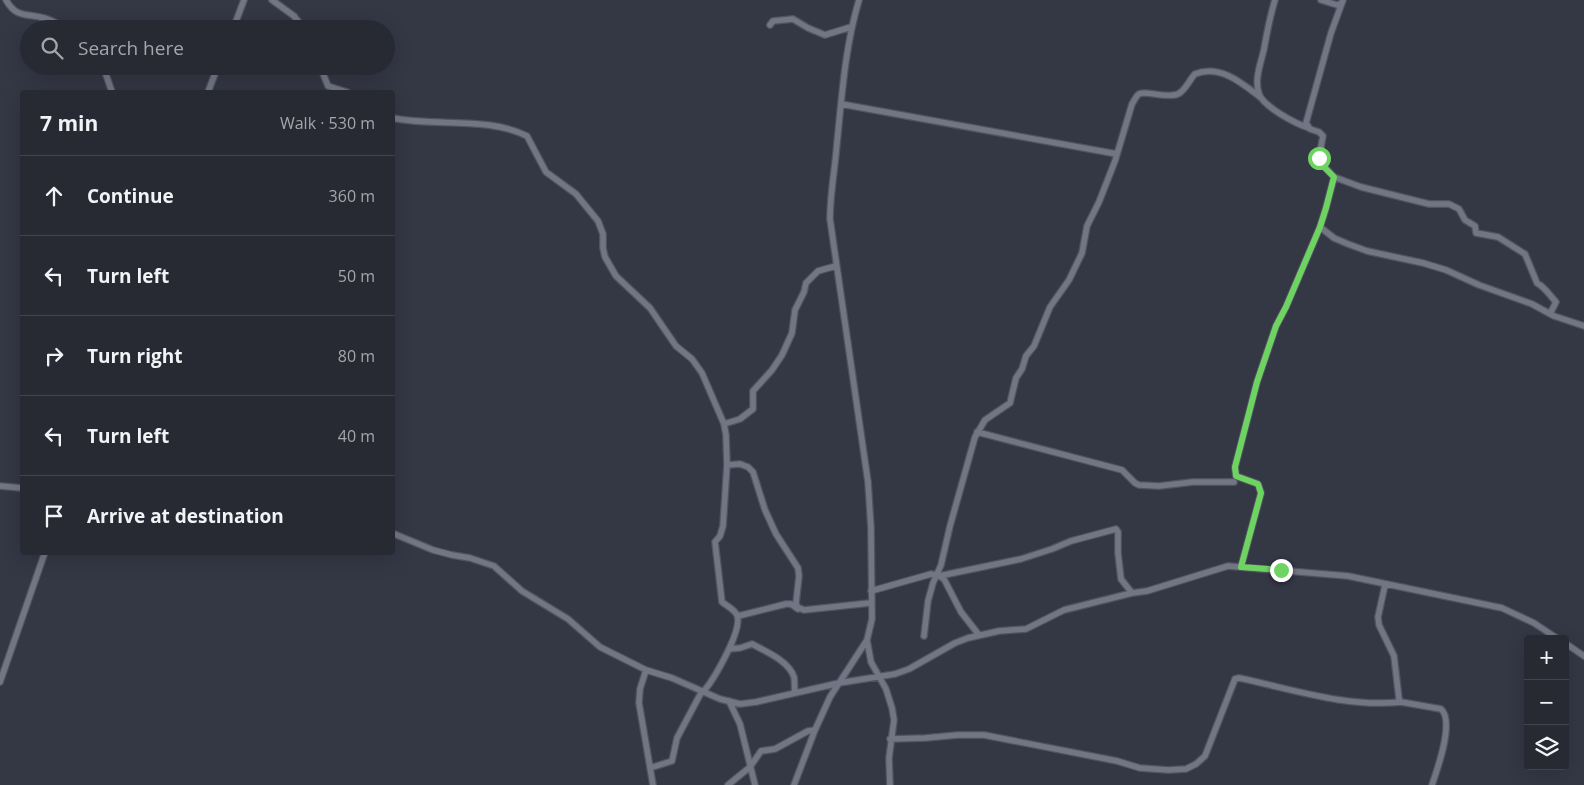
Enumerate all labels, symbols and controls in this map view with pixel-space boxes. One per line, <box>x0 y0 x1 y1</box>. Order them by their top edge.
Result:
search box <box>20 20 395 75</box>
icon: search <box>38 34 66 62</box>
text: Search here <box>78 35 184 61</box>
text: 7 min <box>40 109 98 137</box>
text: Walk · 530 m <box>280 112 375 134</box>
route start <box>1308 147 1331 170</box>
icon: ahead <box>40 182 68 210</box>
text: Continue <box>87 183 174 209</box>
text: 360 m <box>329 185 375 207</box>
icon: left <box>40 262 68 290</box>
text: Turn left <box>87 263 169 289</box>
text: 50 m <box>338 265 375 287</box>
icon: right <box>40 342 68 370</box>
text: Turn right <box>87 343 182 369</box>
text: 80 m <box>338 345 375 367</box>
icon: left <box>40 422 68 450</box>
text: Turn left <box>87 423 169 449</box>
text: 40 m <box>338 425 375 447</box>
icon: arrive <box>40 502 68 530</box>
text: Arrive at destination <box>87 503 284 529</box>
route end <box>1270 559 1293 582</box>
map controls <box>1524 635 1569 770</box>
button: + <box>1524 635 1569 680</box>
button: − <box>1524 680 1569 725</box>
button: layers <box>1524 725 1569 770</box>

